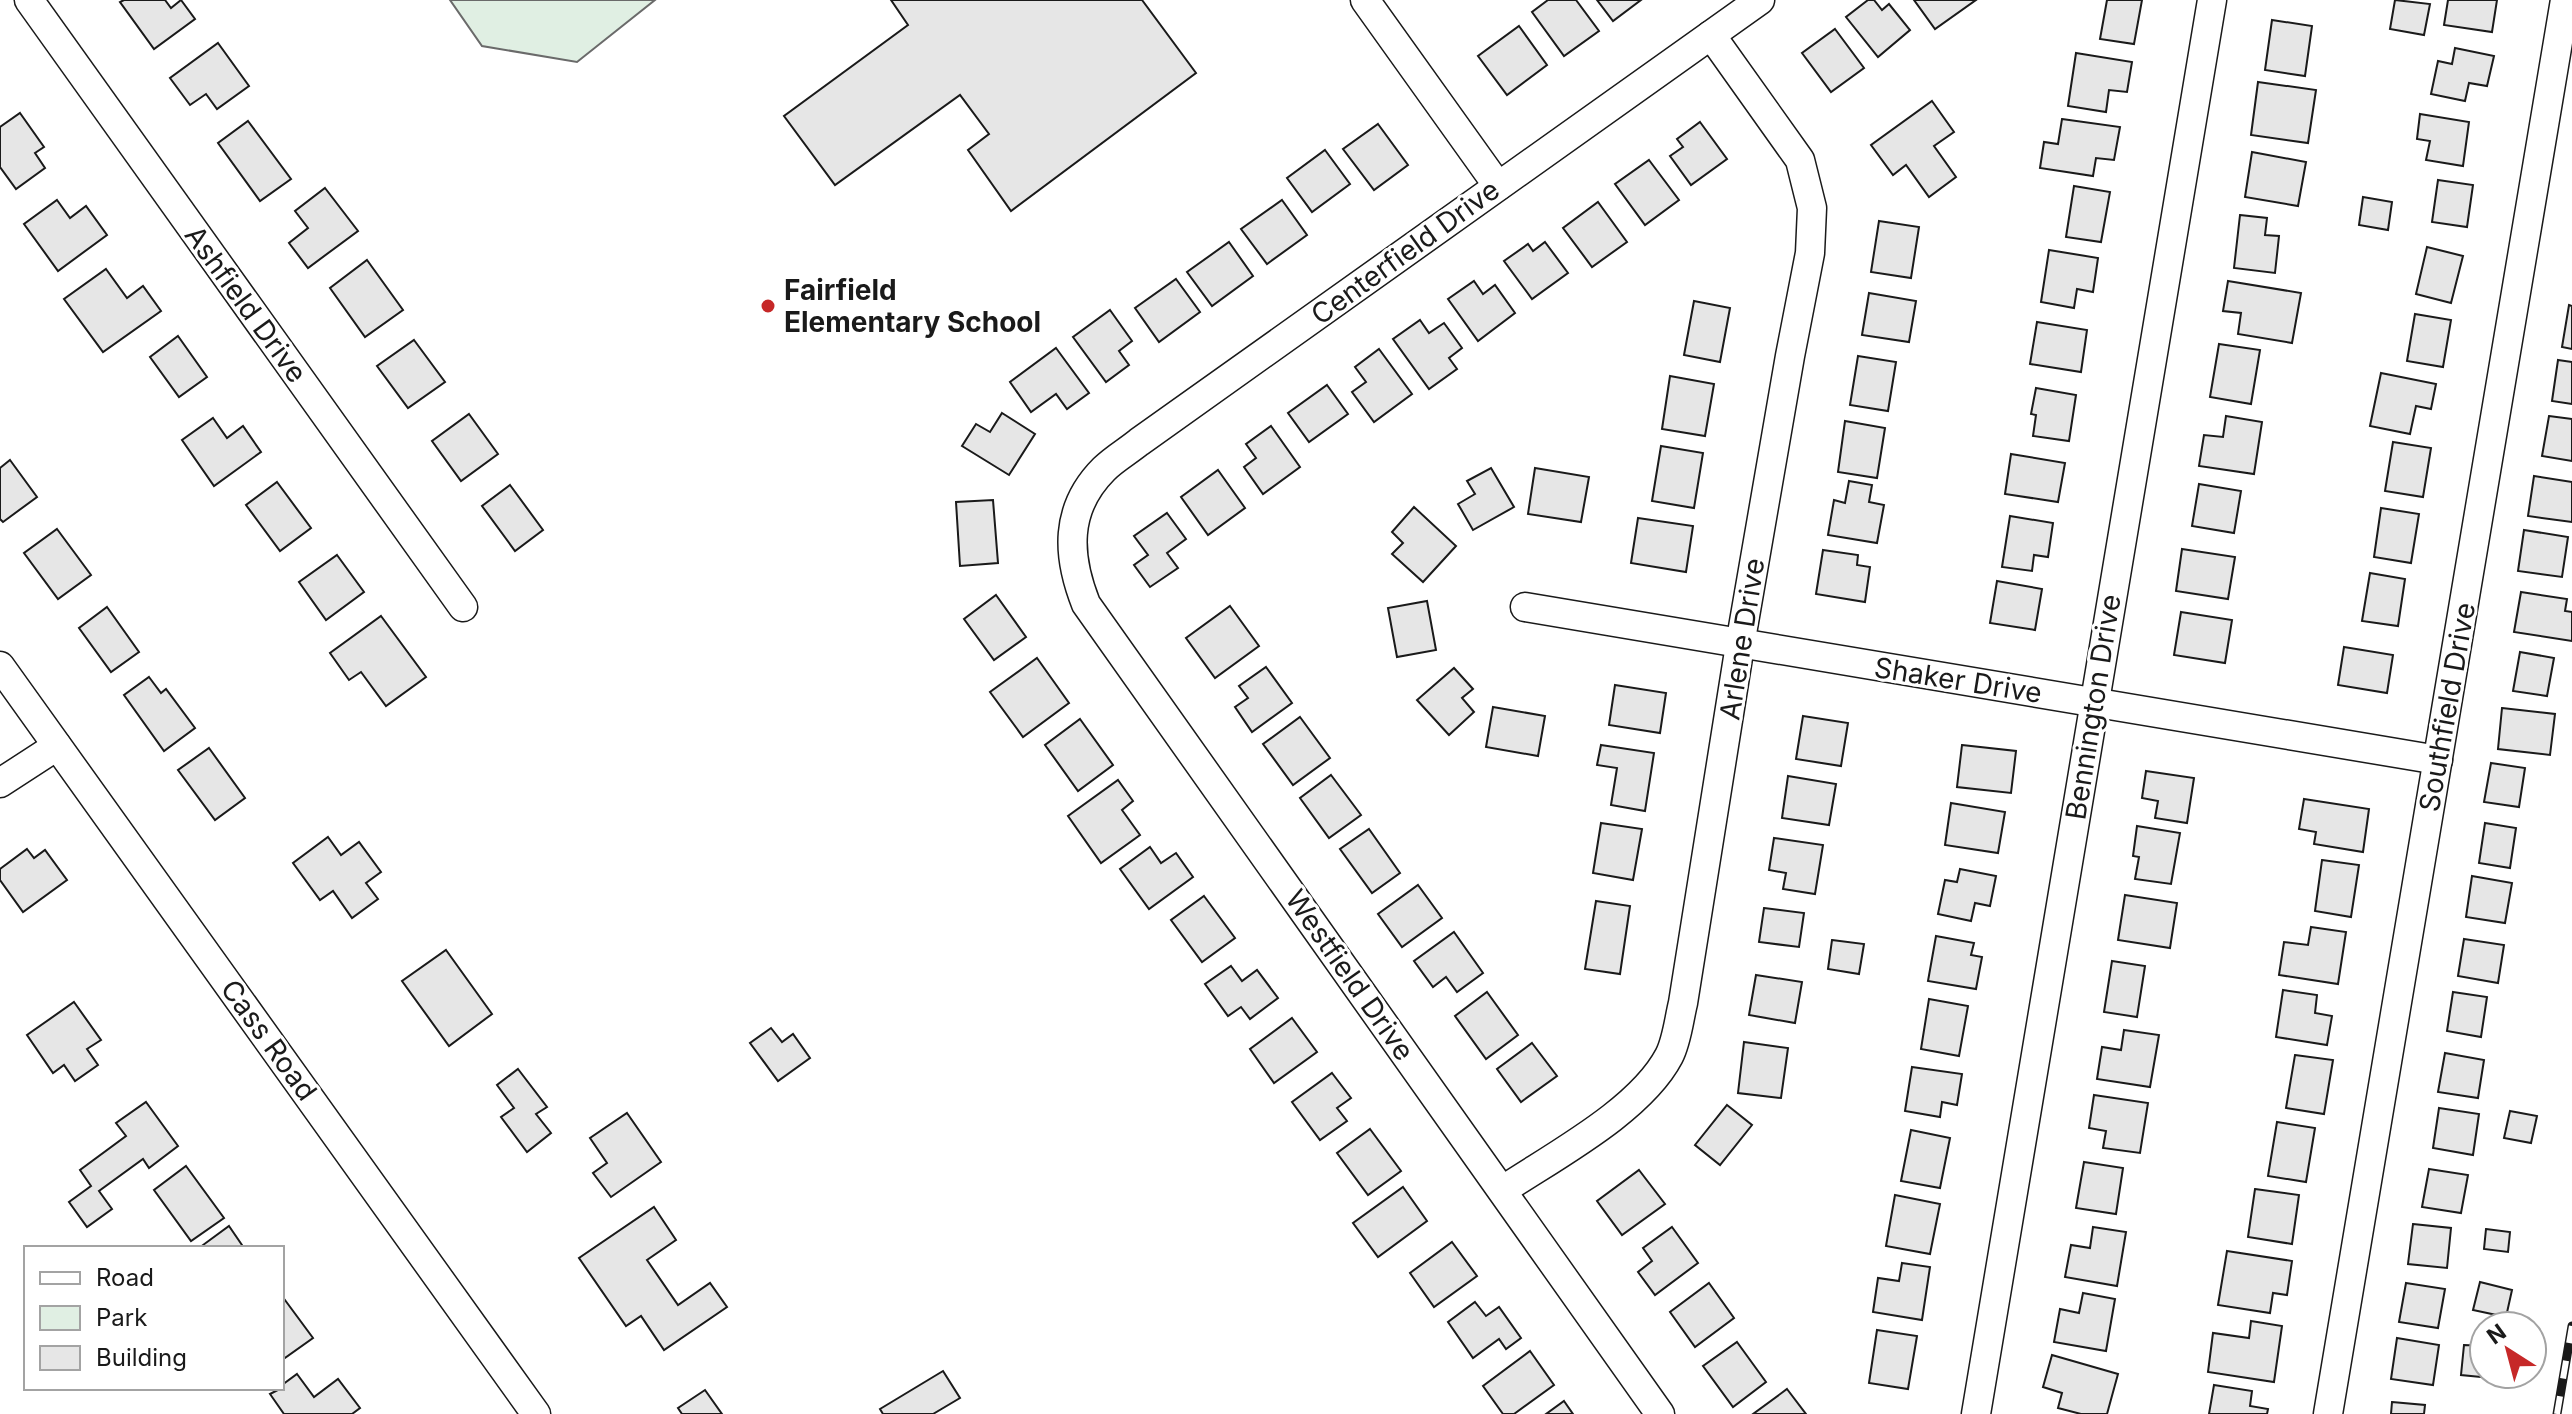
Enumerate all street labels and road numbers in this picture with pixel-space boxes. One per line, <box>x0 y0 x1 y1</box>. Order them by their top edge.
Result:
street label: Centerfield Drive <box>1304 172 1506 332</box>
street label: Ashfield Drive <box>178 219 314 389</box>
street label: Arlene Drive <box>1712 556 1772 722</box>
street label: Bennington Drive <box>2058 592 2128 822</box>
street label: Southfield Drive <box>2412 600 2482 814</box>
street label: Shaker Drive <box>1872 650 2044 710</box>
street label: Westfield Drive <box>1279 883 1421 1067</box>
street label: Cass Road <box>214 973 324 1107</box>

